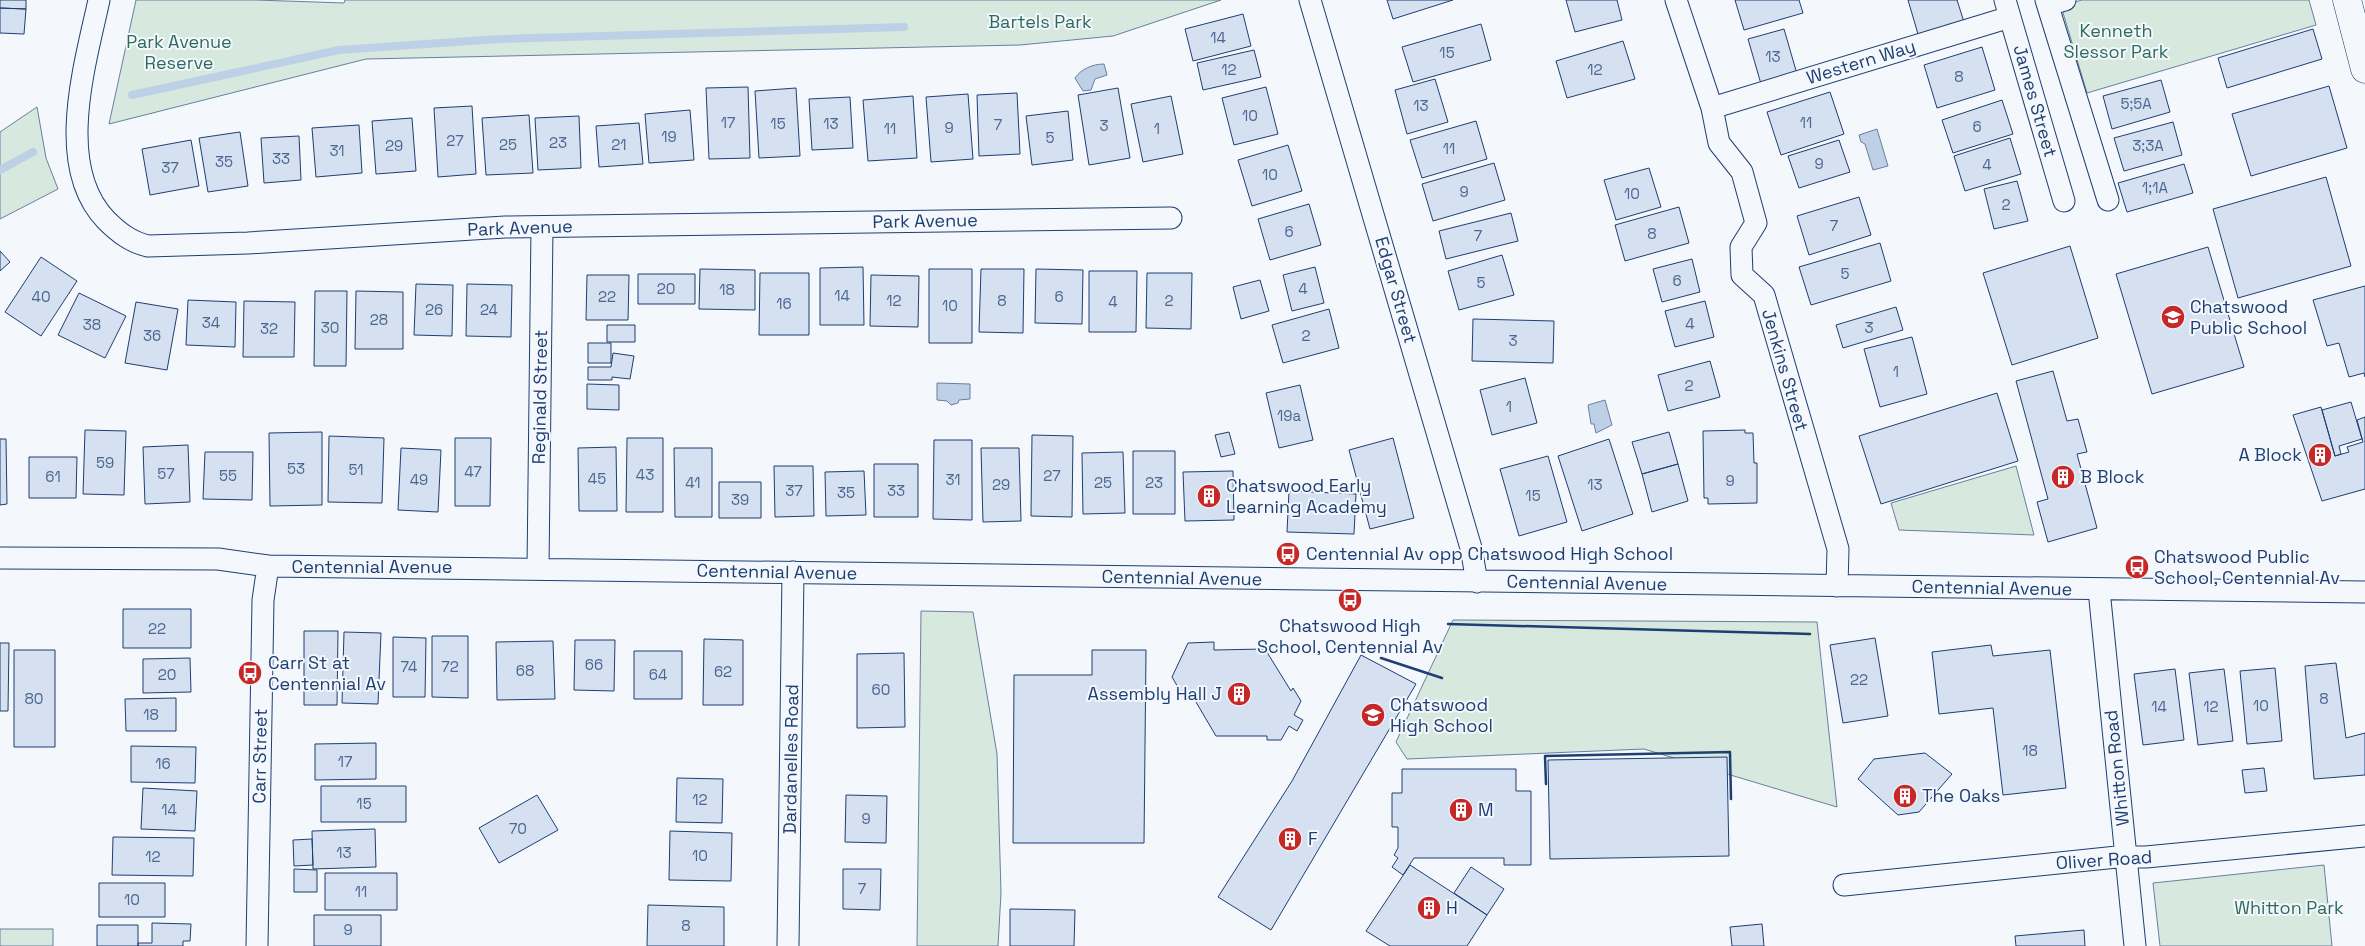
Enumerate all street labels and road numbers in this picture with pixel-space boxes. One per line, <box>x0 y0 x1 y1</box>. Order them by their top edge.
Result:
street label: Western Way <box>1803 34 1918 89</box>
street label: James Street <box>2008 42 2063 160</box>
street label: Park Avenue <box>872 208 978 233</box>
street label: Park Avenue <box>467 214 573 241</box>
street label: Edgar Street <box>1370 234 1423 346</box>
street label: Jenkins Street <box>1757 306 1814 434</box>
street label: Reginald Street <box>527 329 552 465</box>
street label: Centennial Avenue <box>292 555 452 578</box>
street label: Centennial Avenue <box>696 559 858 584</box>
street label: Centennial Avenue <box>1101 565 1263 590</box>
street label: Centennial Avenue <box>1506 570 1668 595</box>
street label: Centennial Avenue <box>1911 575 2073 600</box>
street label: Dardanelles Road <box>778 684 803 834</box>
street label: Carr Street <box>247 708 272 804</box>
street label: Whitton Road <box>2099 709 2134 827</box>
street label: Oliver Road <box>2055 845 2153 874</box>

